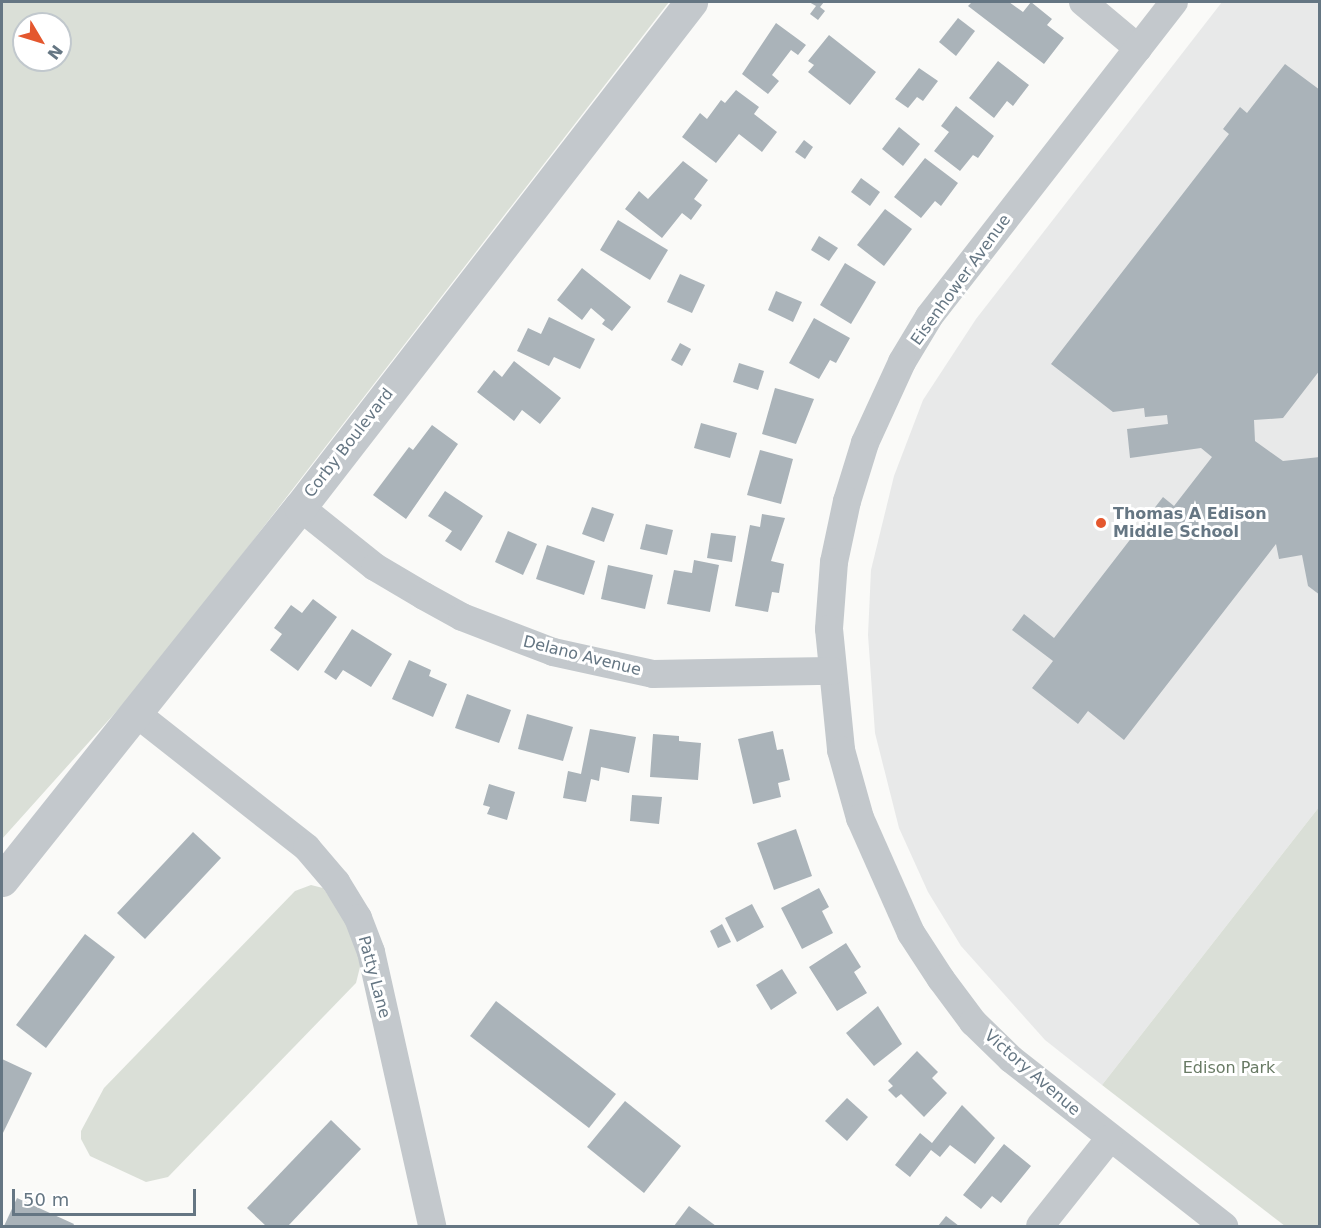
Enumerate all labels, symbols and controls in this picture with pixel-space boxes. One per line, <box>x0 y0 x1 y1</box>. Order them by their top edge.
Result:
north arrow <box>12 12 72 72</box>
text: N <box>43 41 67 63</box>
street label: Eisenhower Avenue <box>907 211 1015 349</box>
street label: Corby Boulevard <box>300 385 398 501</box>
place label: Thomas A Edison Middle School <box>1113 504 1267 542</box>
marker: Thomas A Edison Middle School <box>1094 516 1108 530</box>
street label: Delano Avenue <box>521 632 643 680</box>
street label: Patty Lane <box>354 934 394 1020</box>
street label: Victory Avenue <box>980 1026 1084 1120</box>
park label: Edison Park <box>1183 1058 1275 1078</box>
scale bar <box>15 1177 200 1215</box>
text: 50 m <box>23 1189 69 1210</box>

